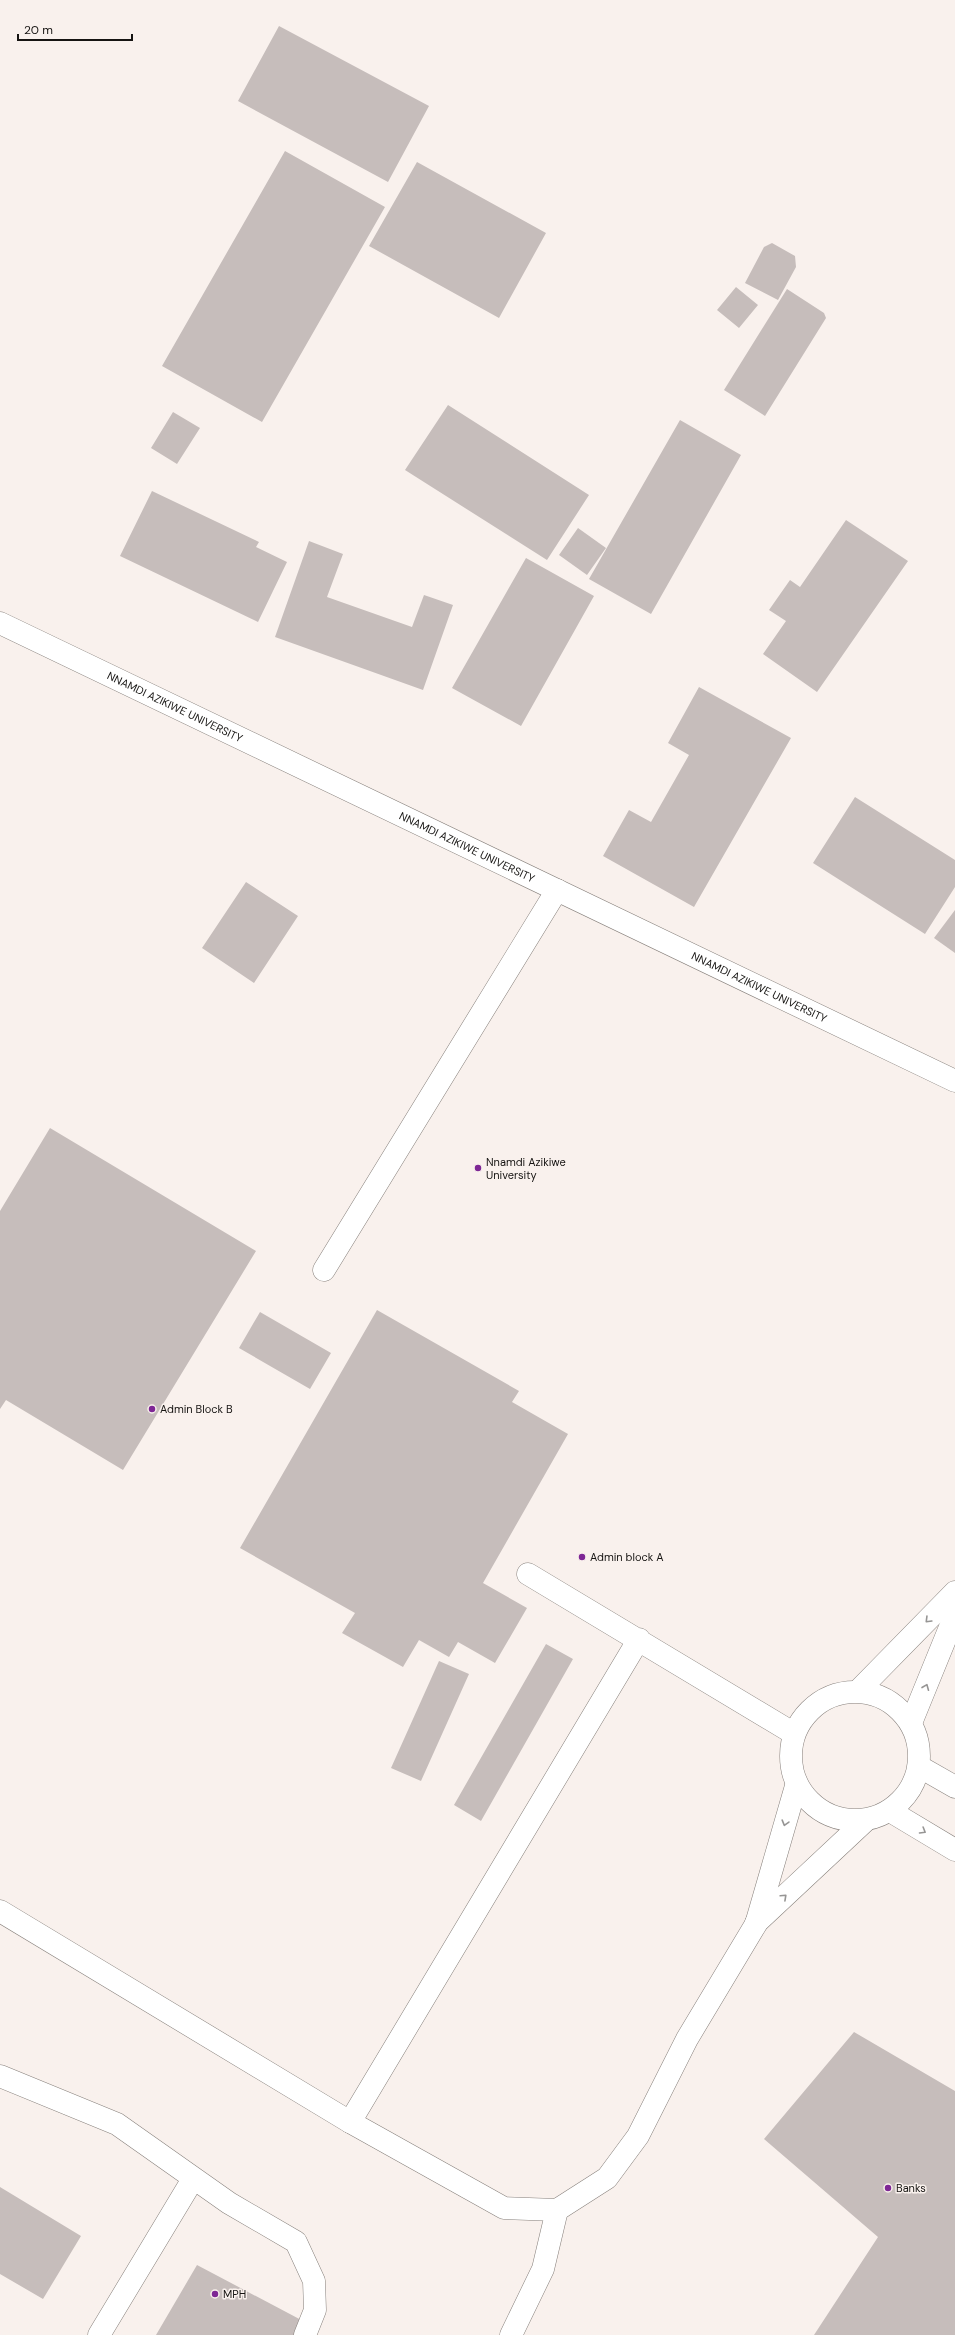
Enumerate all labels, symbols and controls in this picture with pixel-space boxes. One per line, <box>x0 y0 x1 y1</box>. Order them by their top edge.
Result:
scale bar <box>18 16 132 42</box>
text: 20 m <box>24 22 53 38</box>
street label: NNAMDI AZIKIWE UNIVERSITY <box>105 668 246 746</box>
street label: NNAMDI AZIKIWE UNIVERSITY <box>397 809 538 886</box>
street label: NNAMDI AZIKIWE UNIVERSITY <box>689 949 830 1026</box>
place label: Nnamdi Azikiwe University <box>486 1155 566 1182</box>
marker: Nnamdi Azikiwe University <box>473 1163 483 1173</box>
place label: Admin Block B <box>160 1402 233 1416</box>
marker: Admin Block B <box>147 1404 157 1414</box>
place label: Admin block A <box>590 1550 664 1564</box>
marker: Admin block A <box>577 1552 587 1562</box>
one-way arrow <box>925 1615 933 1623</box>
one-way arrow <box>921 1683 929 1691</box>
one-way arrow <box>781 1820 790 1827</box>
one-way arrow <box>919 1826 926 1833</box>
one-way arrow <box>779 1895 787 1902</box>
place label: Banks <box>896 2181 926 2195</box>
marker: Banks <box>883 2183 893 2193</box>
place label: MPH <box>223 2287 246 2301</box>
marker: MPH <box>210 2289 220 2299</box>

